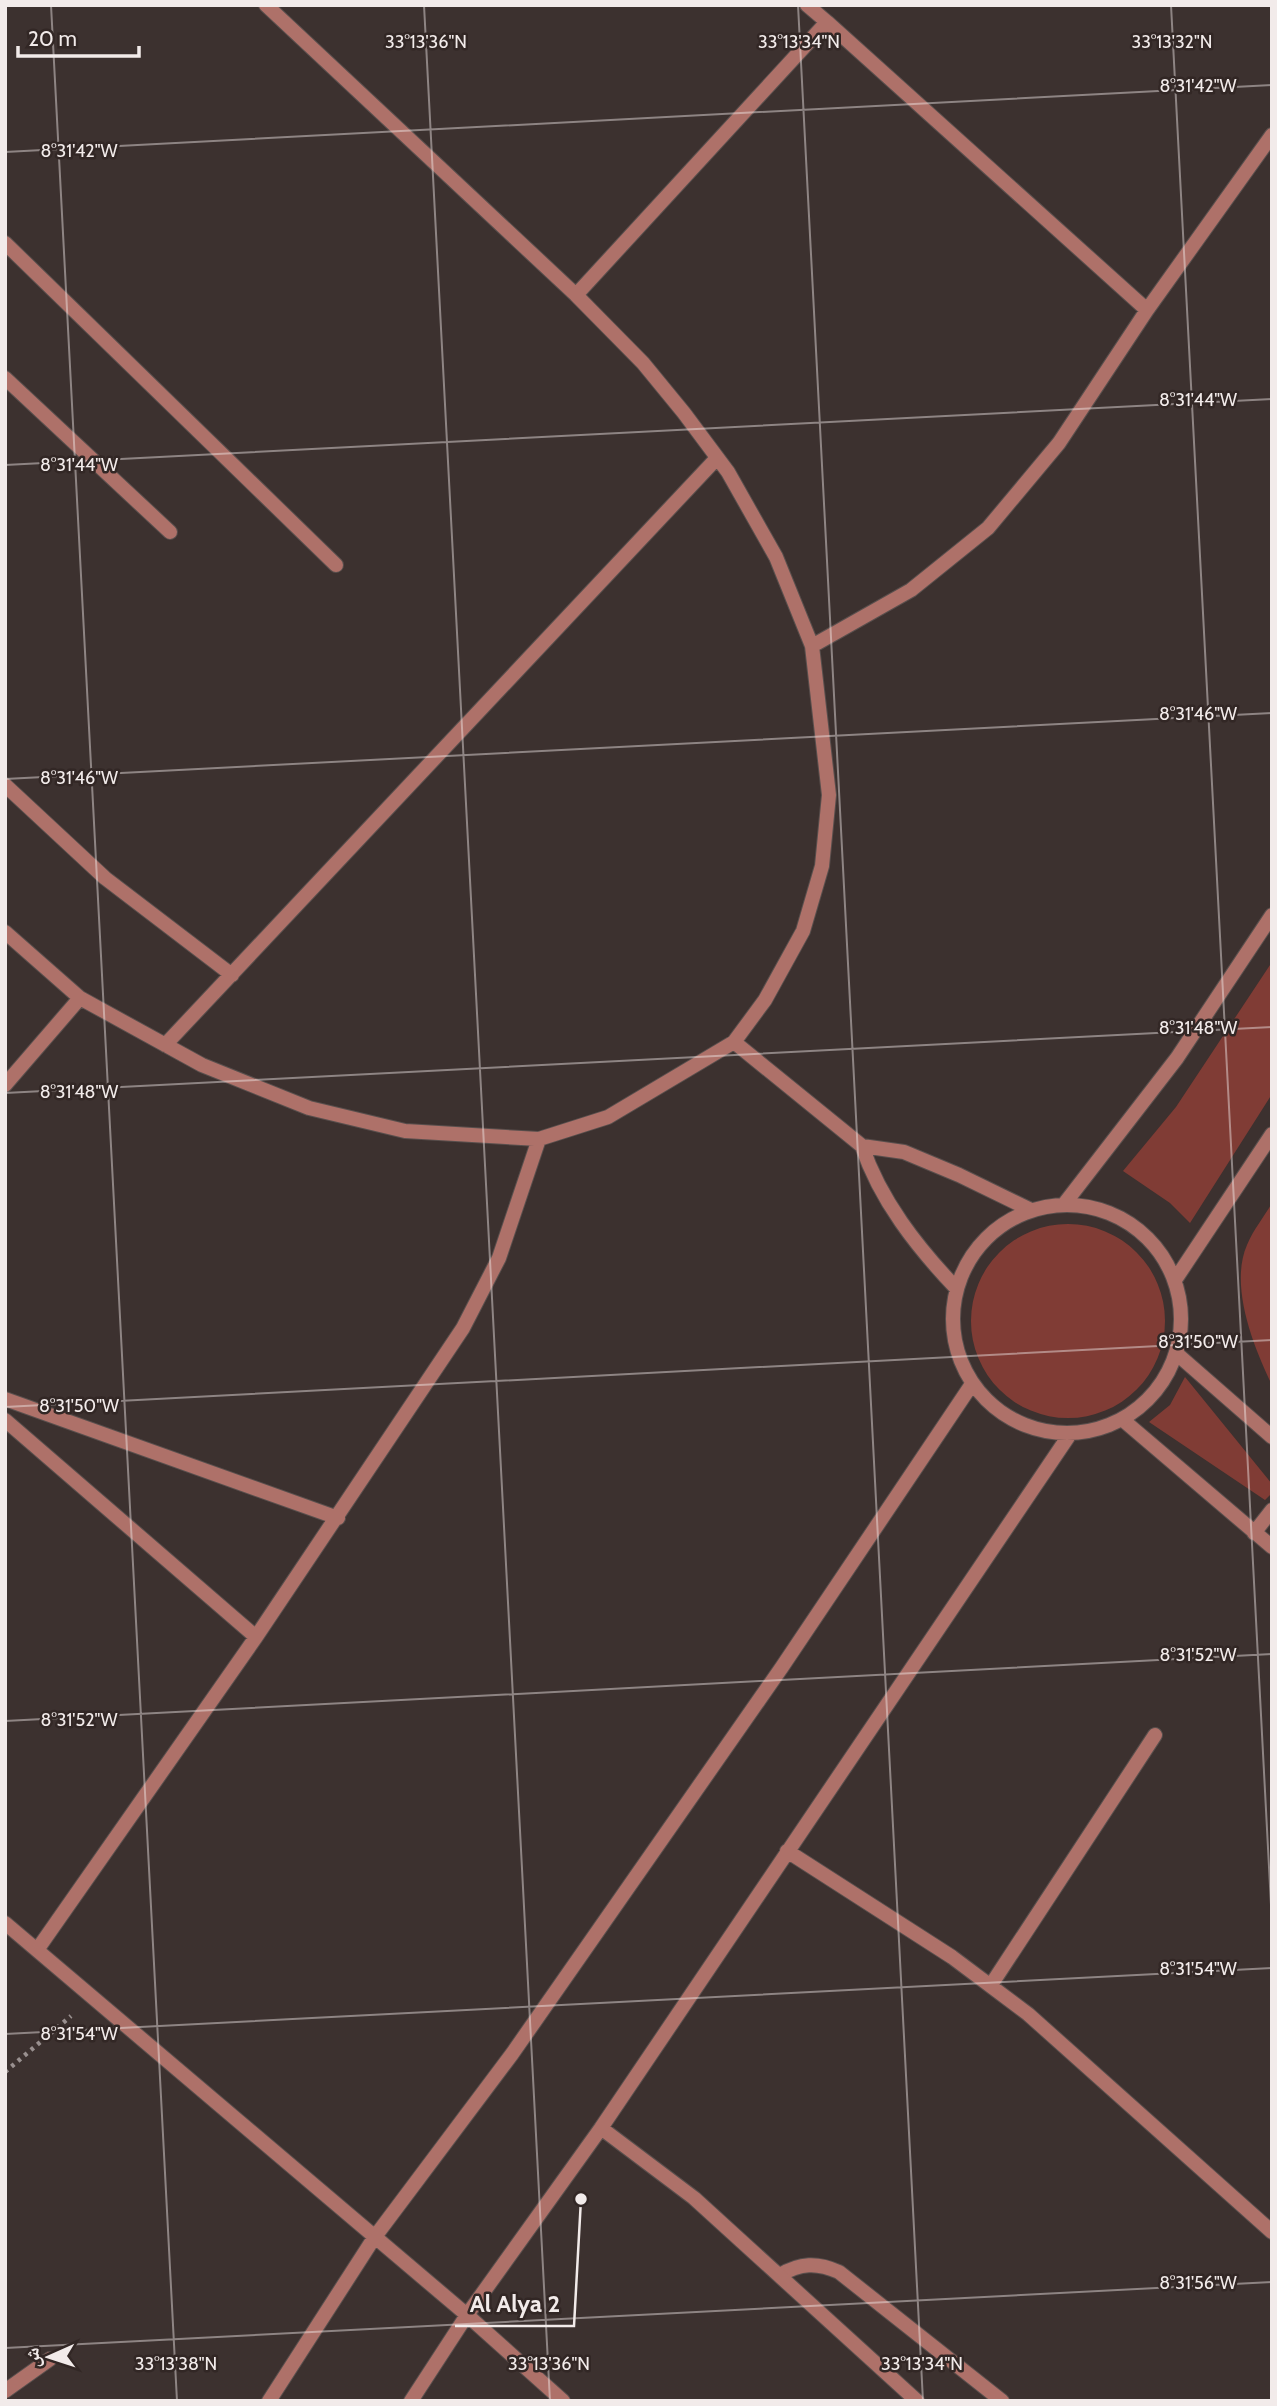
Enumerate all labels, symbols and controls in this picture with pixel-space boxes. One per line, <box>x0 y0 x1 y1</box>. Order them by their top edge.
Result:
scale bar <box>18 14 138 58</box>
text: 20 m <box>28 26 77 51</box>
text: 33°13'36"N <box>385 31 467 53</box>
text: 33°13'34"N <box>758 31 840 53</box>
text: 33°13'32"N <box>1131 31 1213 53</box>
text: 8°31'42"W <box>1159 75 1237 97</box>
text: 8°31'42"W <box>40 140 118 162</box>
text: 8°31'44"W <box>1159 389 1237 411</box>
text: 8°31'44"W <box>40 454 118 476</box>
text: 8°31'46"W <box>1159 703 1237 725</box>
text: 8°31'46"W <box>40 767 118 789</box>
text: 8°31'48"W <box>1159 1017 1237 1039</box>
text: 8°31'48"W <box>40 1081 118 1103</box>
text: 8°31'50"W <box>1158 1331 1238 1353</box>
text: 8°31'50"W <box>39 1395 119 1417</box>
text: 8°31'52"W <box>1160 1644 1236 1666</box>
text: 8°31'52"W <box>41 1709 117 1731</box>
text: 8°31'54"W <box>1159 1958 1237 1980</box>
text: 8°31'54"W <box>40 2023 118 2045</box>
text: 8°31'56"W <box>1159 2272 1237 2294</box>
callout: Al Alya 2 <box>455 2281 574 2326</box>
text: Al Alya 2 <box>470 2289 560 2318</box>
north arrow <box>14 2322 84 2392</box>
text: ش <box>21 2347 45 2369</box>
text: 33°13'38"N <box>135 2353 217 2375</box>
text: 33°13'36"N <box>508 2353 590 2375</box>
text: 33°13'34"N <box>881 2353 963 2375</box>

